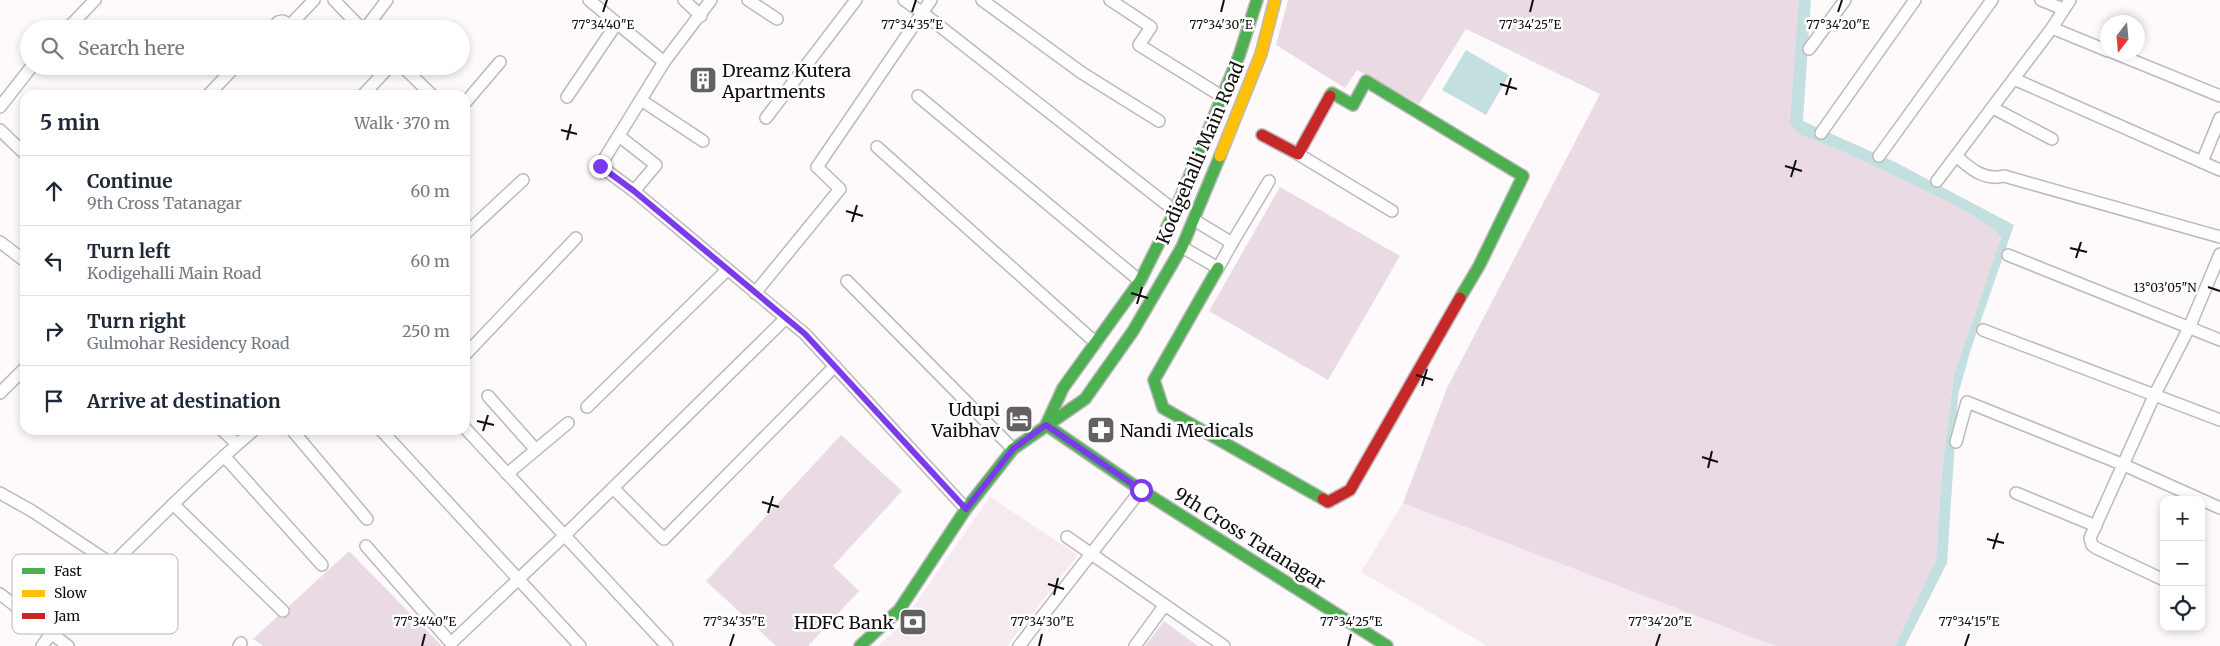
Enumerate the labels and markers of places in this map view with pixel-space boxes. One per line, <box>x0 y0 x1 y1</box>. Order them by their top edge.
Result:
place label: Dreamz Kutera Apartments <box>721 59 852 103</box>
building icon: Dreamz Kutera Apartments <box>688 65 718 95</box>
place label: Udupi Vaibhav <box>931 398 1001 442</box>
hotel icon: Udupi Vaibhav <box>1004 404 1034 434</box>
pharmacy icon: Nandi Medicals <box>1086 415 1116 445</box>
place label: Nandi Medicals <box>1120 419 1254 442</box>
bank icon: HDFC Bank <box>898 607 928 637</box>
place label: HDFC Bank <box>794 611 895 634</box>

